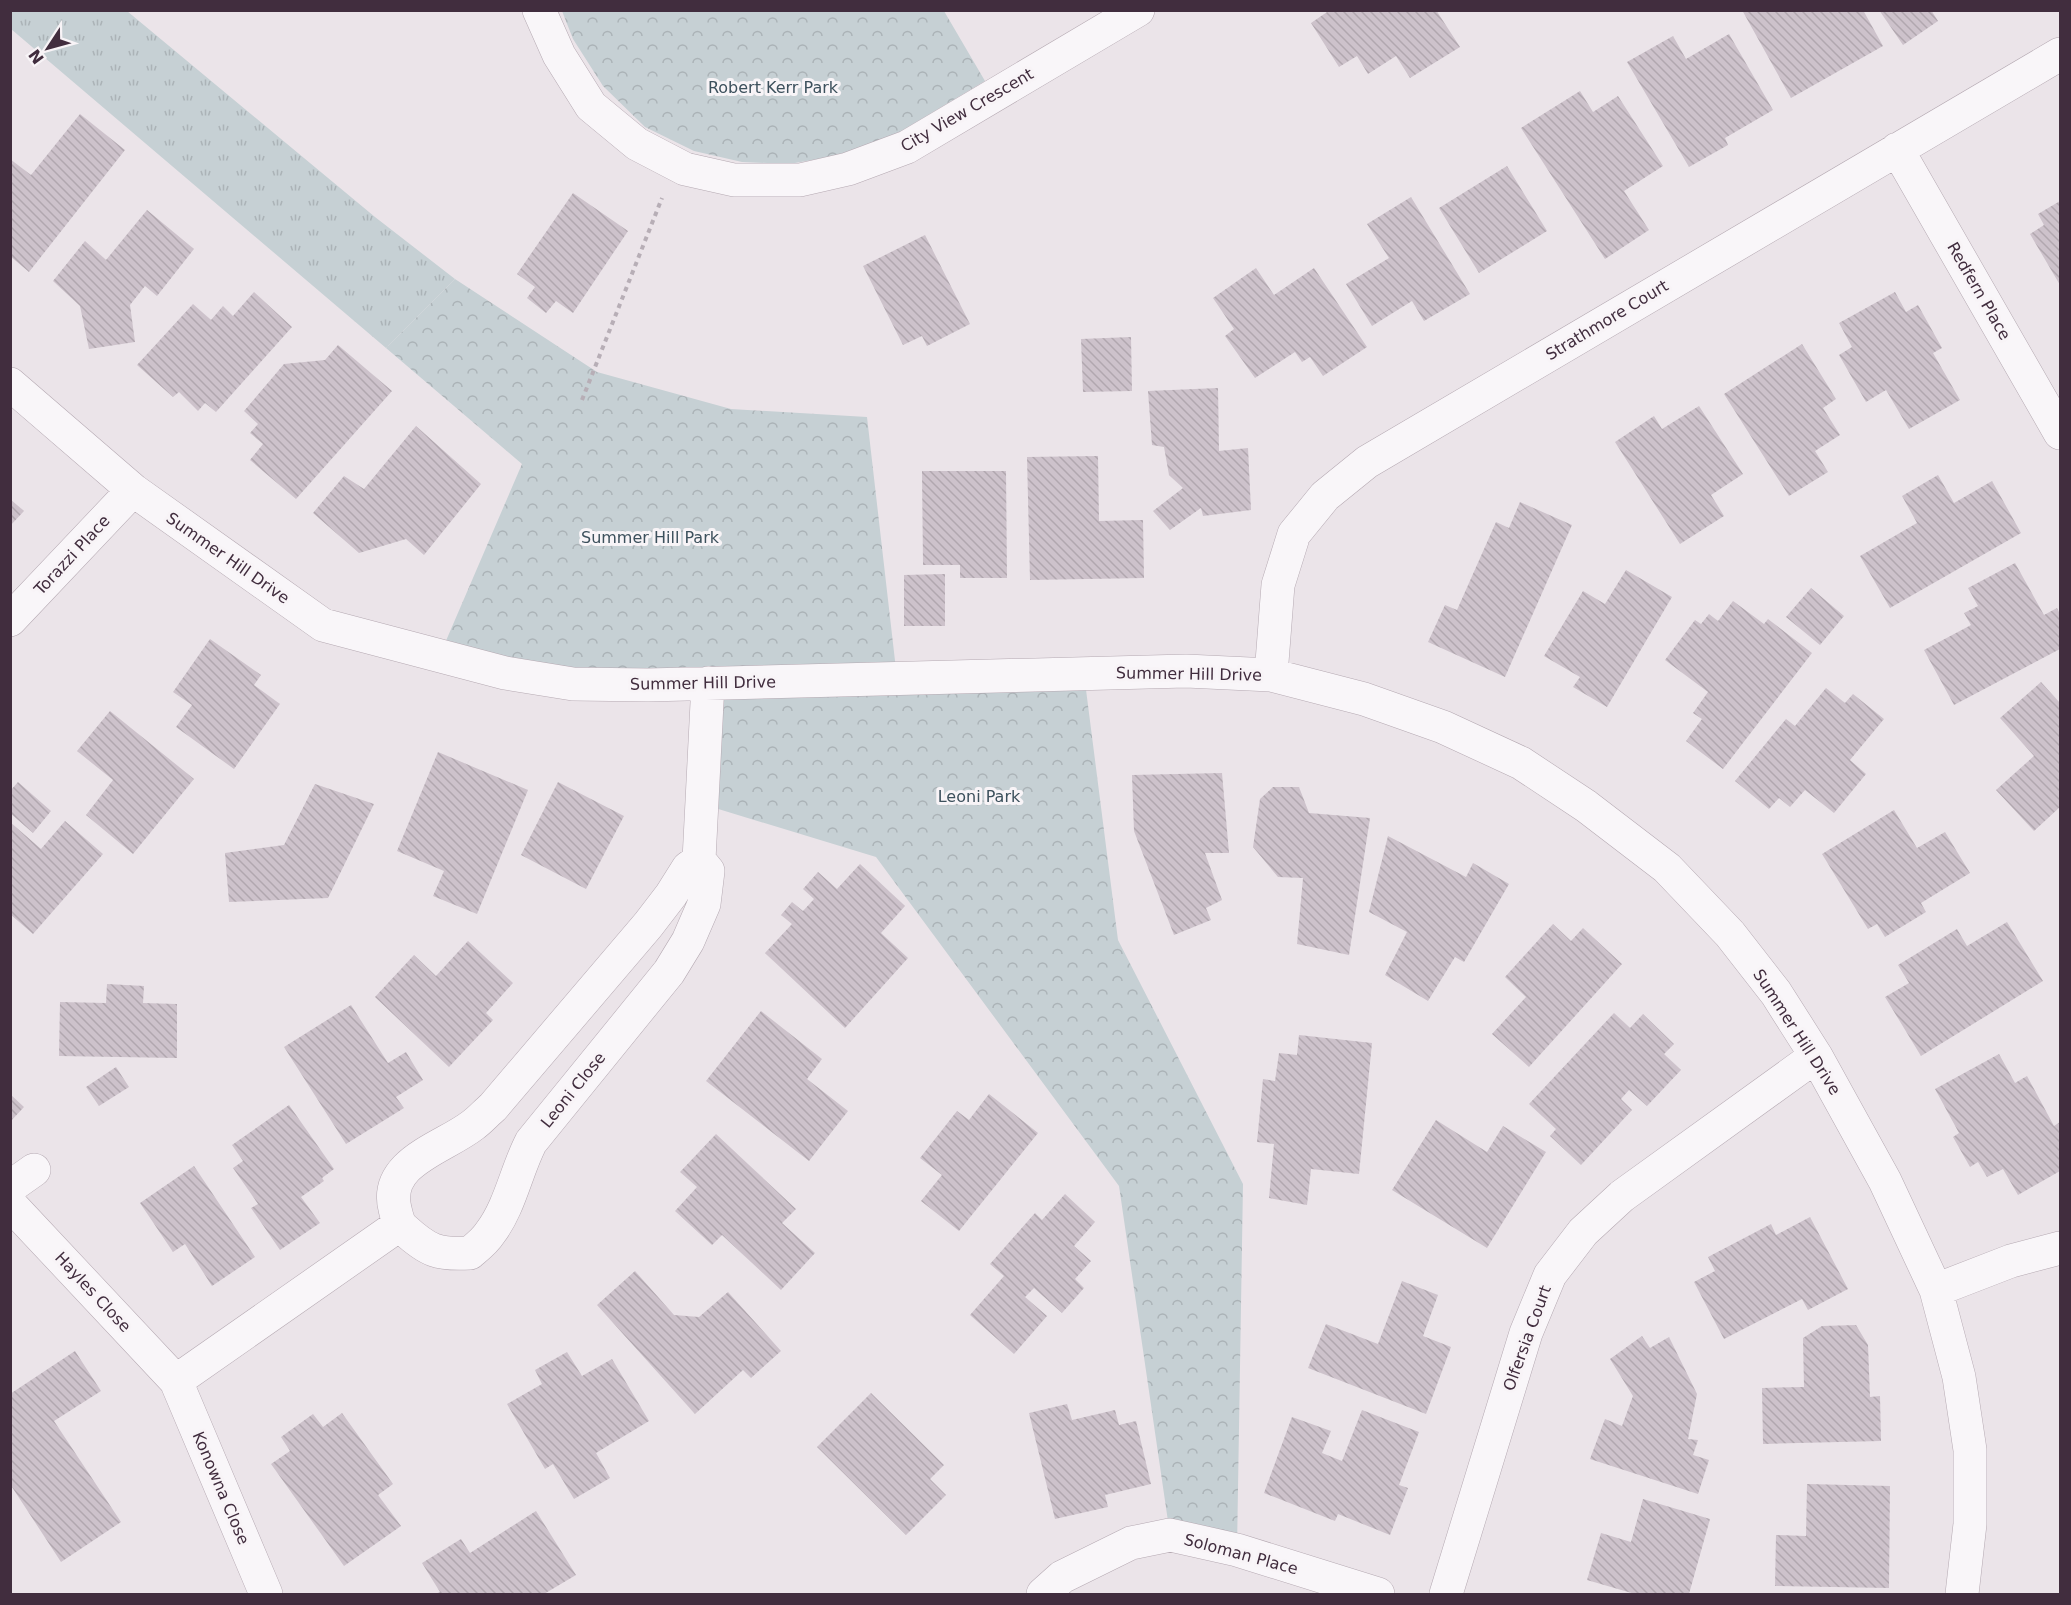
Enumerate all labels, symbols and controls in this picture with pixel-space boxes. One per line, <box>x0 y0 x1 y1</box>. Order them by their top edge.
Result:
north arrow <box>18 18 78 78</box>
text: N <box>25 46 48 68</box>
street label: City View Crescent <box>897 64 1037 156</box>
park label: Robert Kerr Park <box>708 78 839 97</box>
street label: Redfern Place <box>1943 239 2015 343</box>
street label: Strathmore Court <box>1542 276 1672 364</box>
street label: Summer Hill Drive <box>163 508 293 608</box>
street label: Torazzi Place <box>30 511 114 600</box>
park label: Summer Hill Park <box>581 528 720 547</box>
street label: Summer Hill Drive <box>1116 663 1262 685</box>
street label: Summer Hill Drive <box>630 672 776 694</box>
park label: Leoni Park <box>938 787 1021 806</box>
street label: Summer Hill Drive <box>1749 966 1845 1098</box>
street label: Leoni Close <box>537 1048 609 1132</box>
street label: Hayles Close <box>51 1248 135 1336</box>
street label: Olfersia Court <box>1499 1283 1555 1393</box>
street label: Konowna Close <box>189 1429 253 1547</box>
street label: Soloman Place <box>1182 1530 1300 1578</box>

